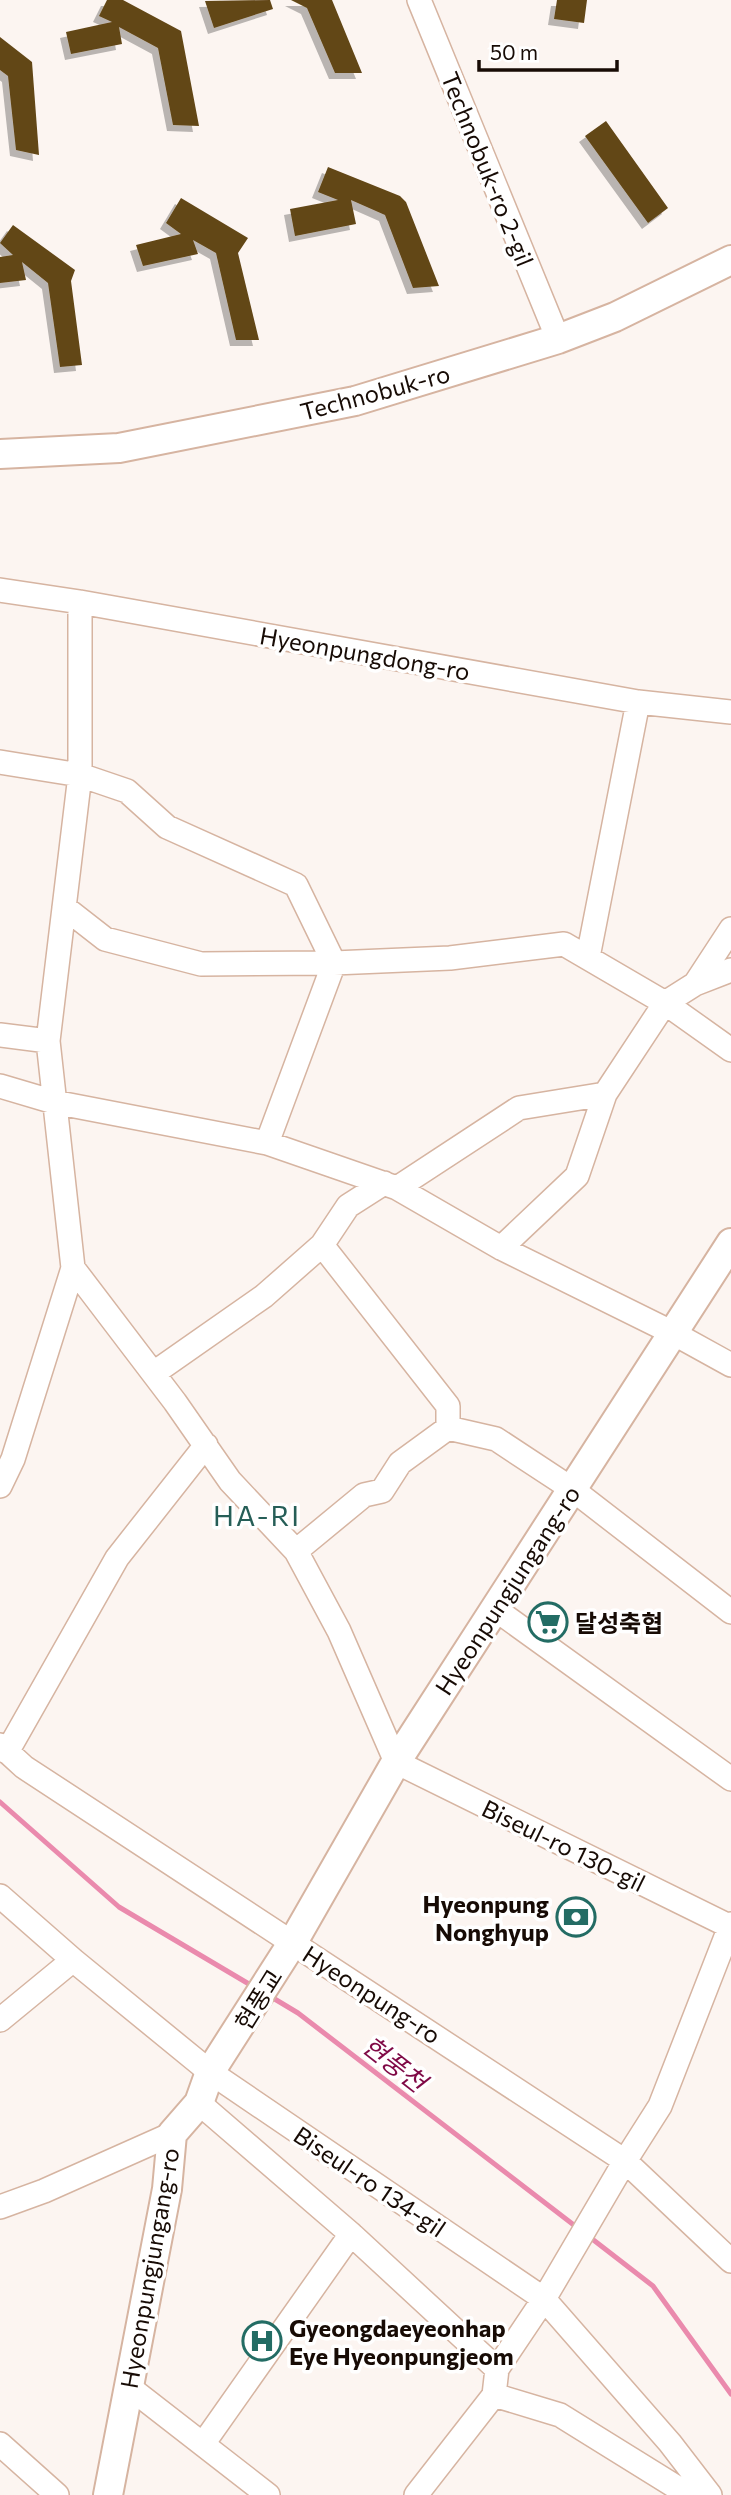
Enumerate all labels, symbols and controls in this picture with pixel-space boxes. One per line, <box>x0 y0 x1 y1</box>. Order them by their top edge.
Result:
scale bar <box>479 28 617 72</box>
text: 50 m <box>490 39 538 64</box>
street label: Technobuk-ro 2-gil <box>436 68 540 270</box>
street label: Technobuk-ro <box>297 358 453 426</box>
street label: Hyeonpungdong-ro <box>258 620 472 686</box>
street label: Hyeonpungjungang-ro <box>428 1480 586 1700</box>
district label: HA-RI <box>213 1498 301 1532</box>
supermarket icon: 달성축협 <box>527 1601 569 1643</box>
place label: 달성축협 <box>575 1608 663 1637</box>
street label: Biseul-ro 130-gil <box>478 1793 650 1897</box>
place label: Hyeonpung Nonghyup <box>423 1889 549 1946</box>
bank icon: Hyeonpung Nonghyup <box>555 1896 597 1938</box>
street label: Hyeonpung-ro <box>298 1939 446 2049</box>
street label: 현풍교 <box>228 1963 288 2035</box>
water label: 현풍천 <box>357 2029 435 2099</box>
street label: Biseul-ro 134-gil <box>289 2120 451 2242</box>
street label: Hyeonpungjungang-ro <box>114 2146 184 2390</box>
place label: Gyeongdaeyeonhap Eye Hyeonpungjeom <box>289 2313 514 2370</box>
hospital icon: Gyeongdaeyeonhap Eye Hyeonpungjeom <box>241 2320 283 2362</box>

